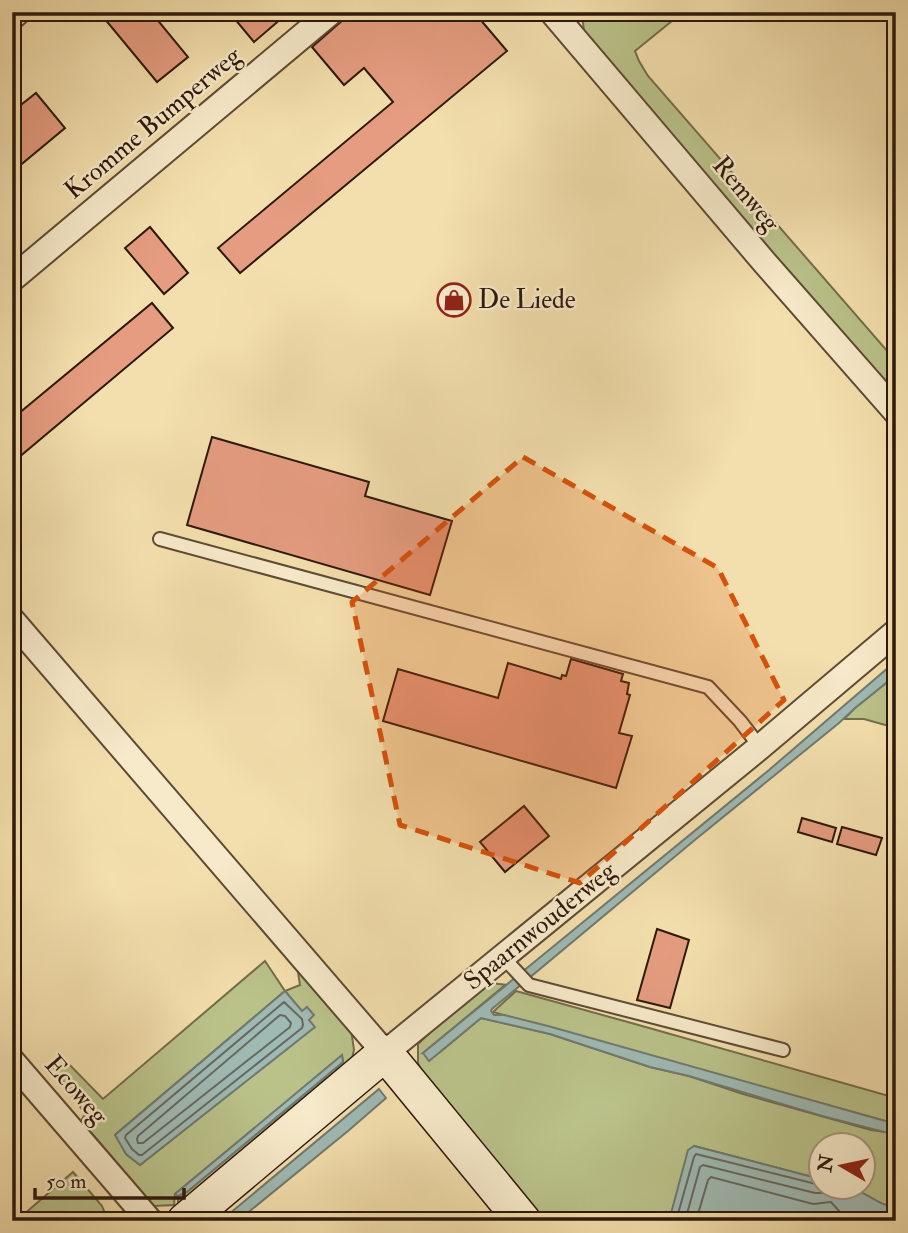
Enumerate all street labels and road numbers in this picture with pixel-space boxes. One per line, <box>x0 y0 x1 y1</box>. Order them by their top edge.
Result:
street label: Kromme Bumperweg <box>58 39 249 207</box>
street label: Remweg <box>705 150 788 239</box>
street label: Spaarnwouderweg <box>457 854 624 998</box>
street label: Ecoweg <box>37 1049 115 1132</box>

